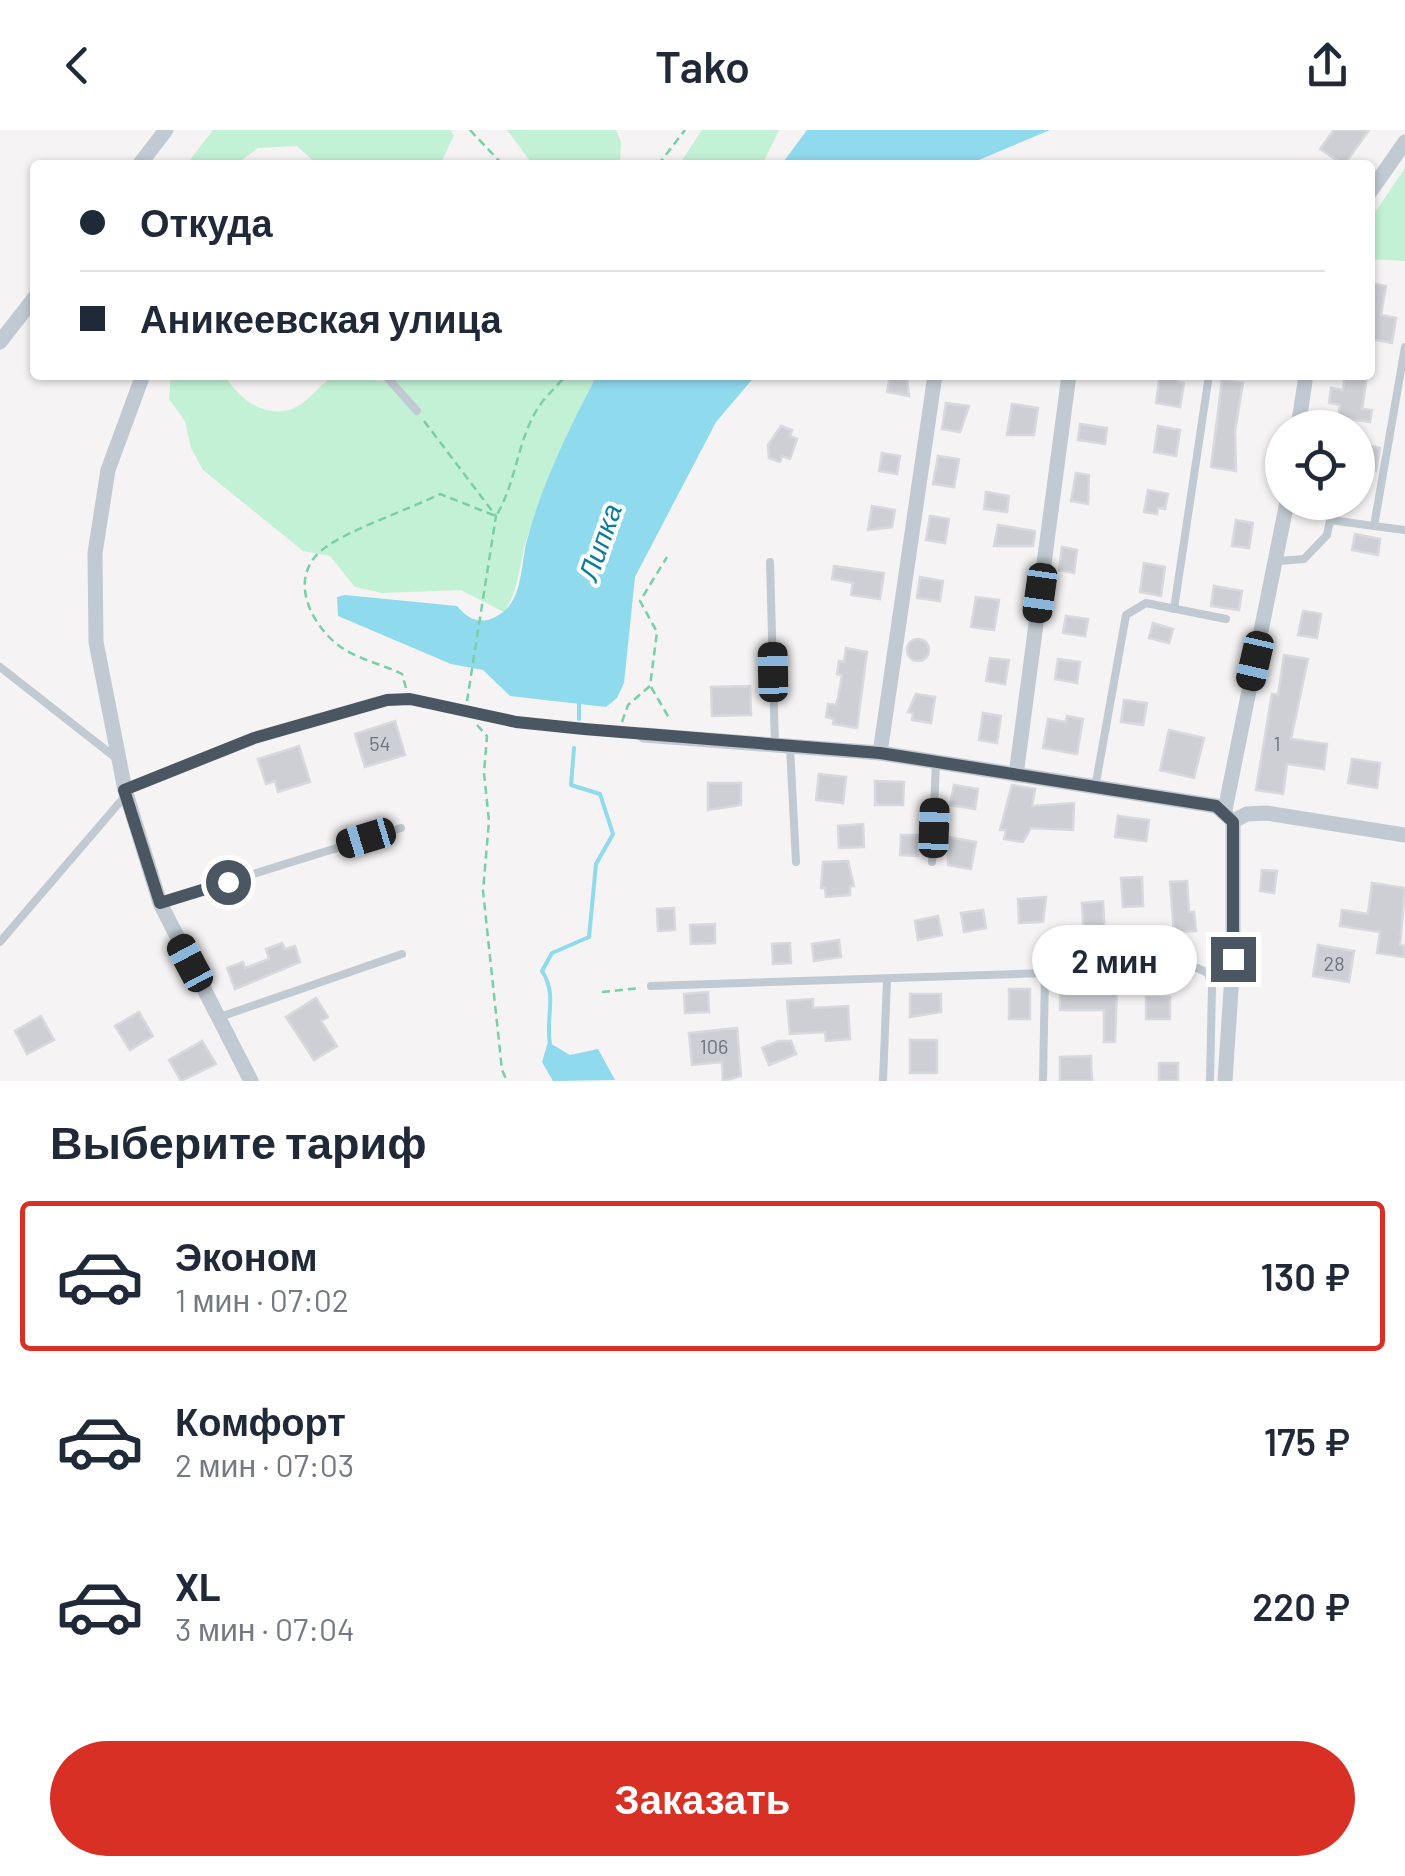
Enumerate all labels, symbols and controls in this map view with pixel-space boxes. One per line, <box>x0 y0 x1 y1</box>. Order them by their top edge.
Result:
icon: back <box>50 38 105 93</box>
text: Tako <box>655 38 750 92</box>
icon: share <box>1300 38 1355 93</box>
text: Откуда <box>140 199 273 245</box>
text: Аникеевская улица <box>140 295 502 341</box>
map controls <box>1265 410 1375 520</box>
button: locate <box>1265 410 1375 520</box>
water label: Липка <box>569 499 628 586</box>
car <box>1021 561 1059 625</box>
car <box>1234 628 1276 694</box>
car <box>757 642 789 702</box>
house number: 54 <box>369 731 391 755</box>
house number: 1 <box>1274 731 1281 755</box>
car <box>918 797 950 859</box>
car <box>333 815 399 861</box>
route start <box>206 860 251 905</box>
callout: 2 мин <box>1033 924 1198 994</box>
car <box>163 929 217 997</box>
route end <box>1211 937 1256 982</box>
text: 2 мин <box>1071 941 1158 979</box>
house number: 28 <box>1323 951 1345 975</box>
house number: 106 <box>700 1034 728 1058</box>
text: Выберите тариф <box>50 1114 427 1168</box>
icon: car <box>55 1231 145 1321</box>
text: Эконом <box>175 1233 318 1279</box>
text: 130 ₽ <box>1261 1253 1350 1299</box>
text: 1 мин · 07:02 <box>175 1280 349 1318</box>
icon: car <box>55 1396 145 1486</box>
text: Комфорт <box>175 1398 346 1444</box>
text: 175 ₽ <box>1264 1418 1350 1464</box>
text: 2 мин · 07:03 <box>175 1445 354 1483</box>
icon: car <box>55 1561 145 1651</box>
text: XL <box>175 1563 221 1609</box>
text: 220 ₽ <box>1252 1583 1350 1629</box>
text: 3 мин · 07:04 <box>175 1609 355 1647</box>
button: Заказать <box>50 1741 1355 1856</box>

